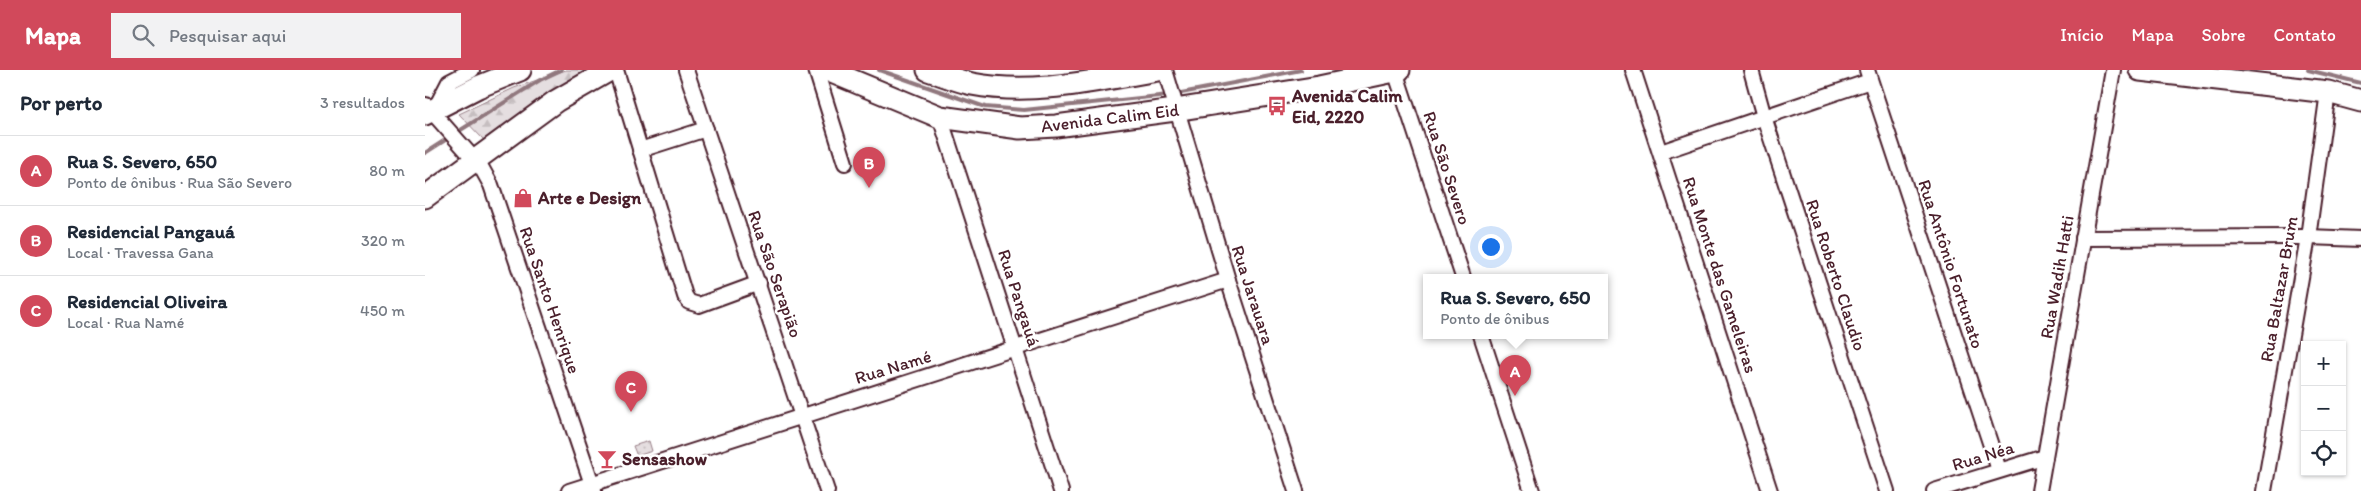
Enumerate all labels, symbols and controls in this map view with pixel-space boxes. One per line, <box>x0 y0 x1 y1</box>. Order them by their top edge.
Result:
search box <box>111 13 461 58</box>
text: Mapa <box>25 21 81 50</box>
icon: search <box>129 21 157 49</box>
text: Pesquisar aqui <box>169 24 286 47</box>
text: Início <box>2060 24 2104 46</box>
text: Mapa <box>2132 24 2174 46</box>
text: Sobre <box>2202 24 2246 46</box>
text: Contato <box>2274 24 2336 46</box>
place label: Avenida Calim Eid, 2220 <box>1291 85 1403 128</box>
text: Por perto <box>20 90 102 115</box>
text: 3 resultados <box>320 93 405 112</box>
bus stop icon: Avenida Calim Eid, 2220 <box>1266 95 1288 117</box>
street label: Avenida Calim Eid <box>1040 99 1181 137</box>
street label: Rua São Severo <box>1418 109 1476 227</box>
pin: B <box>853 147 885 188</box>
text: Rua S. Severo, 650 <box>67 150 217 173</box>
text: A <box>31 161 41 180</box>
text: 80 m <box>369 161 405 180</box>
text: Ponto de ônibus · Rua São Severo <box>67 173 292 192</box>
street label: Rua Monte das Gameleiras <box>1678 174 1762 376</box>
street label: Rua Antônio Fortunato <box>1913 177 1989 351</box>
shop icon: Arte e Design <box>512 187 534 209</box>
place label: Arte e Design <box>537 187 642 209</box>
street label: Rua Roberto Claudio <box>1801 196 1871 354</box>
street label: Rua São Serapião <box>743 207 807 341</box>
street label: Rua Wadih Hatti <box>2035 214 2079 340</box>
street label: Rua Baltazar Brum <box>2255 214 2303 364</box>
text: Residencial Pangauá <box>67 220 235 243</box>
street label: Rua Santo Henrique <box>515 224 585 376</box>
text: B <box>31 231 41 250</box>
text: 320 m <box>361 231 405 250</box>
your location <box>1478 234 1504 260</box>
text: Local · Travessa Gana <box>67 243 214 262</box>
street label: Rua Jarauara <box>1227 243 1280 348</box>
street label: Rua Pangauá <box>993 246 1045 350</box>
popup <box>1423 274 1608 339</box>
text: Rua S. Severo, 650 <box>1440 286 1591 309</box>
text: Residencial Oliveira <box>67 290 227 313</box>
text: C <box>31 301 41 320</box>
text: 450 m <box>360 301 405 320</box>
text: Ponto de ônibus <box>1440 309 1550 328</box>
text: Local · Rua Namé <box>67 313 184 332</box>
map controls <box>2301 341 2346 476</box>
button: + <box>2301 341 2346 386</box>
street label: Rua Namé <box>852 345 934 389</box>
pin: A <box>1499 355 1531 396</box>
pin: C <box>615 371 647 412</box>
button: − <box>2301 386 2346 431</box>
button: locate <box>2301 431 2346 476</box>
street label: Rua Néa <box>1949 436 2017 476</box>
bar icon: Sensashow <box>596 448 618 470</box>
place label: Sensashow <box>622 448 708 470</box>

